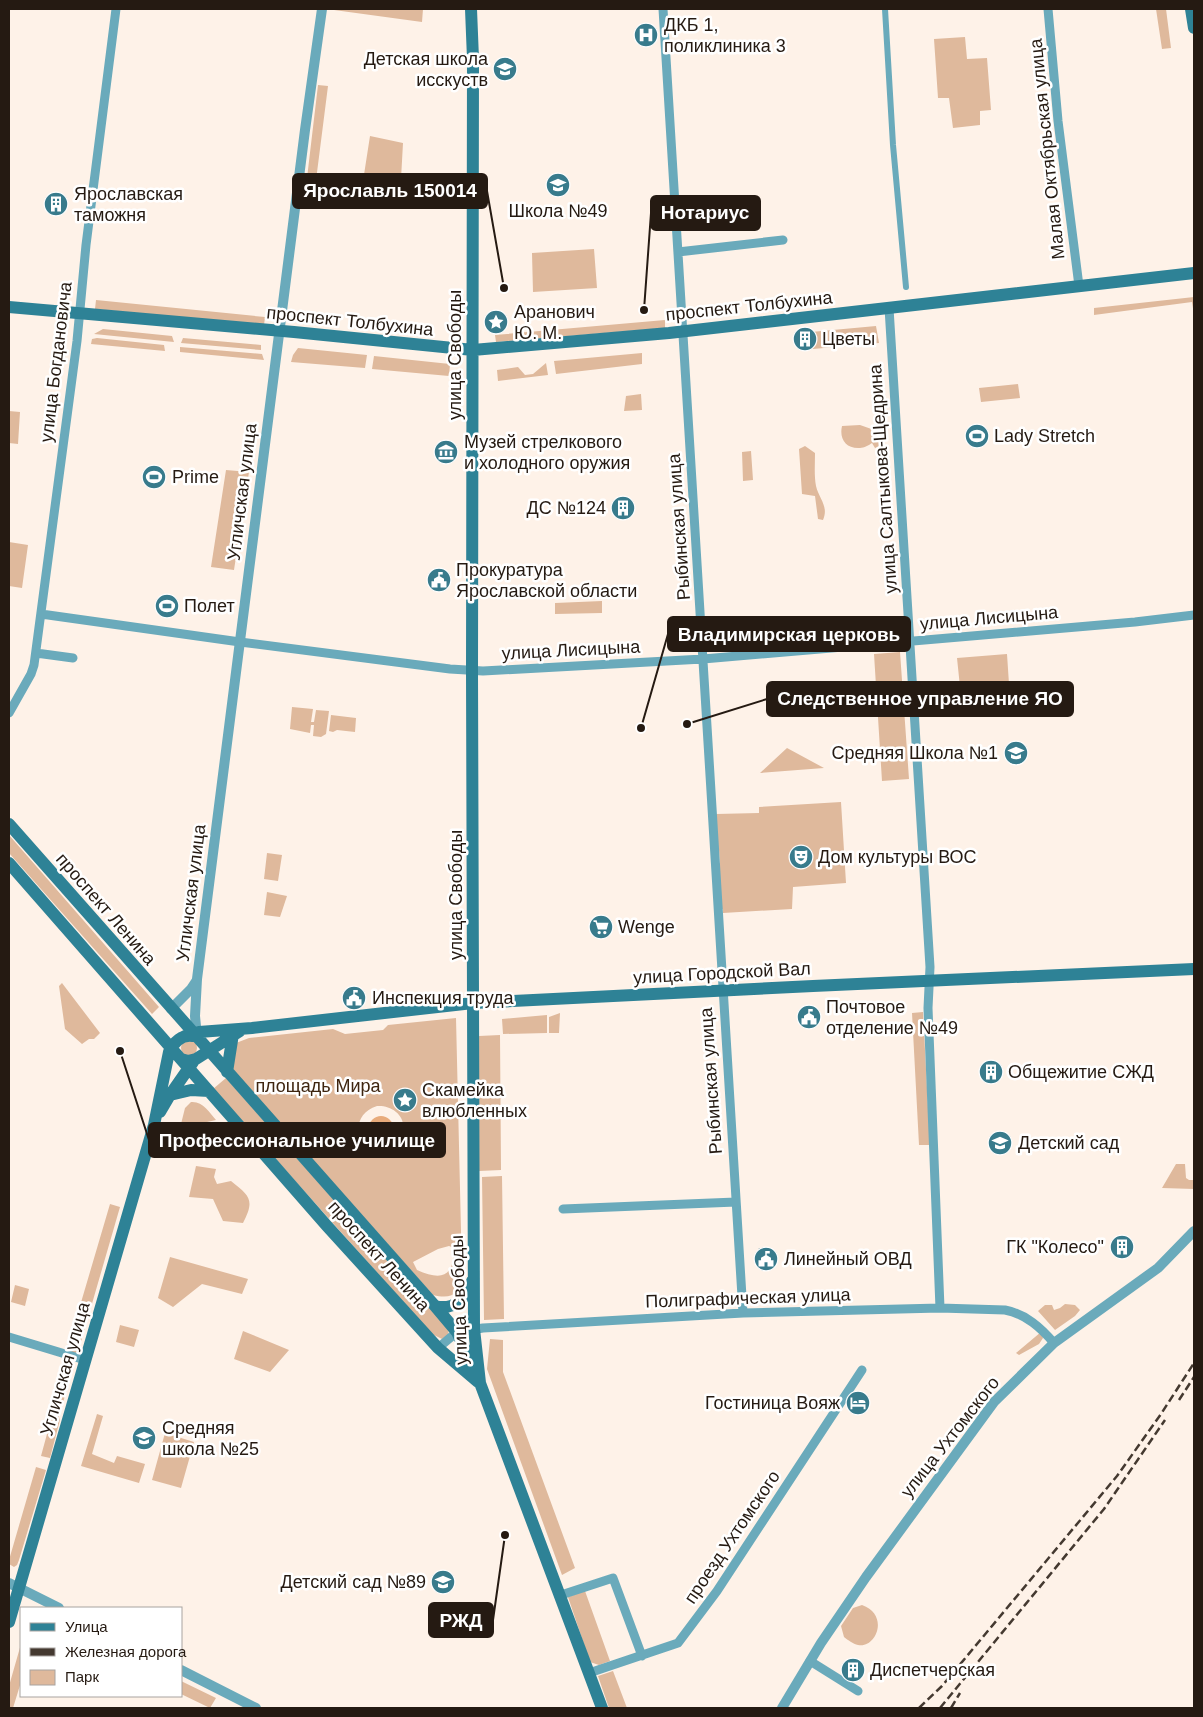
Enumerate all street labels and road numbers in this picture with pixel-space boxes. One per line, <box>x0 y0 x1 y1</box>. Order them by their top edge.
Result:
street label: Малая Октябрьская улица <box>1025 37 1069 260</box>
street label: улица Богдановича <box>36 280 76 443</box>
street label: проспект Толбухина <box>665 287 834 325</box>
street label: улица Свободы <box>445 290 465 420</box>
street label: проспект Толбухина <box>266 302 435 340</box>
street label: улица Салтыкова-Щедрина <box>865 363 901 594</box>
street label: Угличская улица <box>224 421 260 562</box>
street label: Рыбинская улица <box>664 452 694 601</box>
street label: улица Лисицына <box>919 602 1060 634</box>
street label: улица Лисицына <box>501 636 642 664</box>
street label: Угличская улица <box>173 822 209 963</box>
street label: улица Свободы <box>446 830 466 960</box>
street label: проспект Ленина <box>52 849 161 970</box>
street label: улица Городской Вал <box>633 958 811 988</box>
street label: Рыбинская улица <box>696 1006 726 1155</box>
street label: проспект Ленина <box>324 1197 434 1316</box>
street label: улица Свободы <box>447 1235 471 1365</box>
street label: Полиграфическая улица <box>645 1284 852 1312</box>
street label: Угличская улица <box>36 1299 94 1438</box>
street label: улица Ухтомского <box>897 1373 1003 1501</box>
street label: проезд Ухтомского <box>680 1467 784 1607</box>

